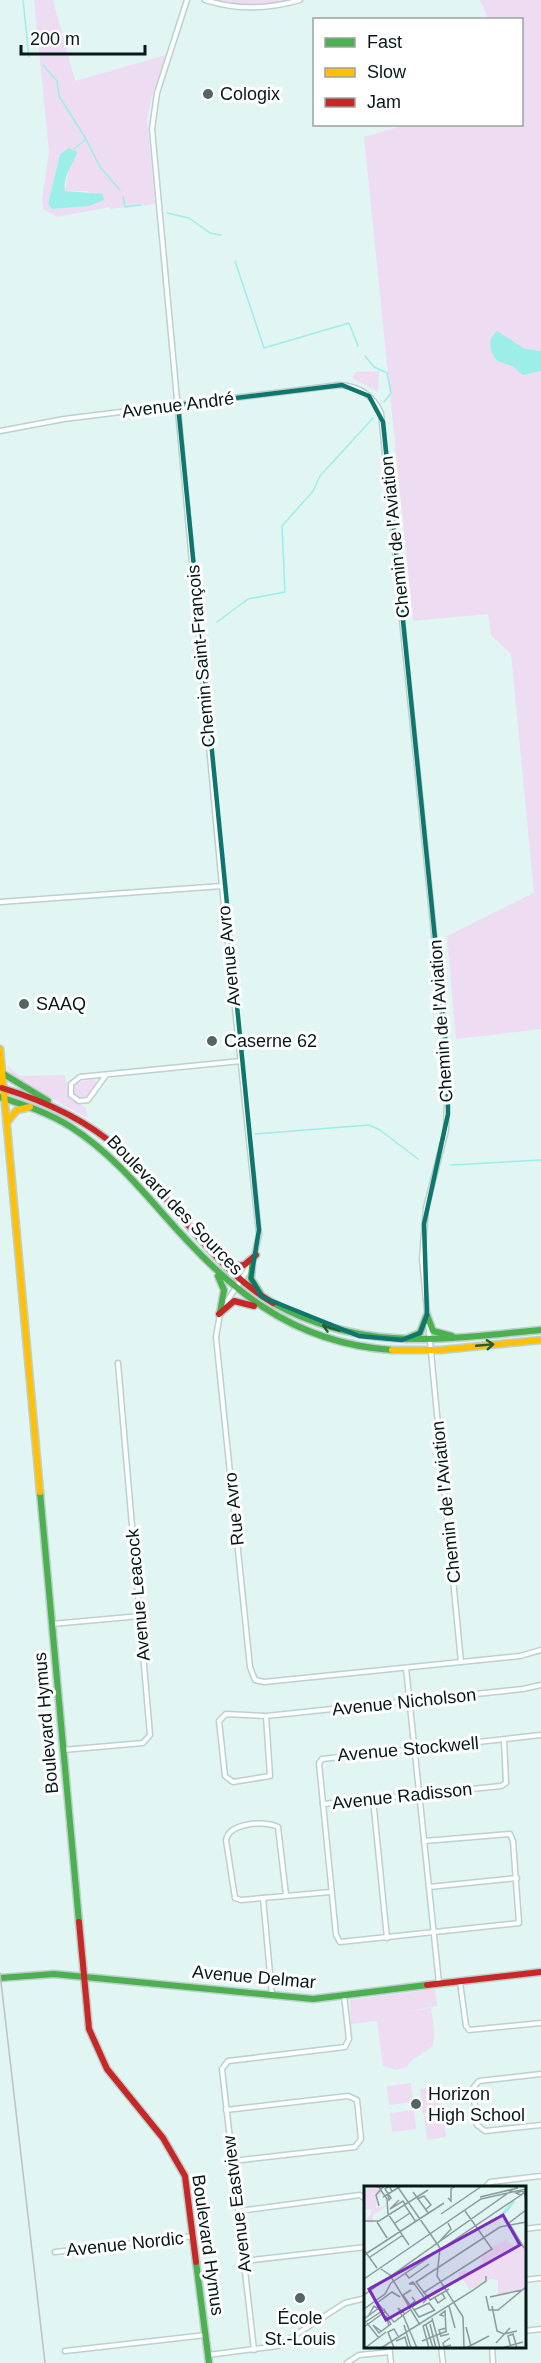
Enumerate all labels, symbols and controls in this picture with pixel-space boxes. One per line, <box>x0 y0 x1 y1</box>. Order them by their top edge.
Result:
scale bar <box>21 18 146 56</box>
legend <box>313 18 523 126</box>
text: 200 m <box>30 29 80 49</box>
text: Fast <box>367 32 402 52</box>
text: Slow <box>367 62 407 82</box>
place label: Cologix <box>220 84 280 104</box>
marker: Cologix <box>201 87 215 101</box>
text: Jam <box>367 92 401 112</box>
street label: Avenue André <box>121 388 235 422</box>
street label: Chemin de l'Aviation <box>377 455 413 619</box>
street label: Chemin Saint-François <box>183 564 219 748</box>
street label: Avenue Avro <box>214 905 244 1007</box>
street label: Chemin de l'Aviation <box>425 939 457 1103</box>
place label: SAAQ <box>36 994 86 1014</box>
marker: SAAQ <box>17 997 31 1011</box>
place label: Caserne 62 <box>224 1031 317 1051</box>
marker: Caserne 62 <box>205 1034 219 1048</box>
street label: Boulevard des Sources <box>103 1131 247 1279</box>
one-way arrow <box>322 1322 341 1333</box>
one-way arrow <box>474 1340 494 1351</box>
street label: Chemin de l'Aviation <box>428 1420 464 1584</box>
street label: Rue Avro <box>220 1471 248 1547</box>
street label: Avenue Leacock <box>122 1527 154 1662</box>
street label: Boulevard Hymus <box>30 1651 62 1795</box>
street label: Avenue Nicholson <box>331 1684 477 1720</box>
street label: Avenue Stockwell <box>337 1733 479 1765</box>
street label: Avenue Radisson <box>331 1779 473 1813</box>
street label: Avenue Delmar <box>191 1962 317 1992</box>
place label: Horizon High School <box>428 2084 525 2125</box>
marker: Horizon High School <box>409 2097 423 2111</box>
street label: Avenue Eastview <box>219 2133 255 2274</box>
street label: Boulevard Hymus <box>188 2173 228 2317</box>
inset map <box>364 2186 526 2348</box>
street label: Avenue Nordic <box>65 2228 185 2260</box>
marker: École St.-Louis <box>293 2291 307 2305</box>
place label: École St.-Louis <box>264 2308 336 2349</box>

